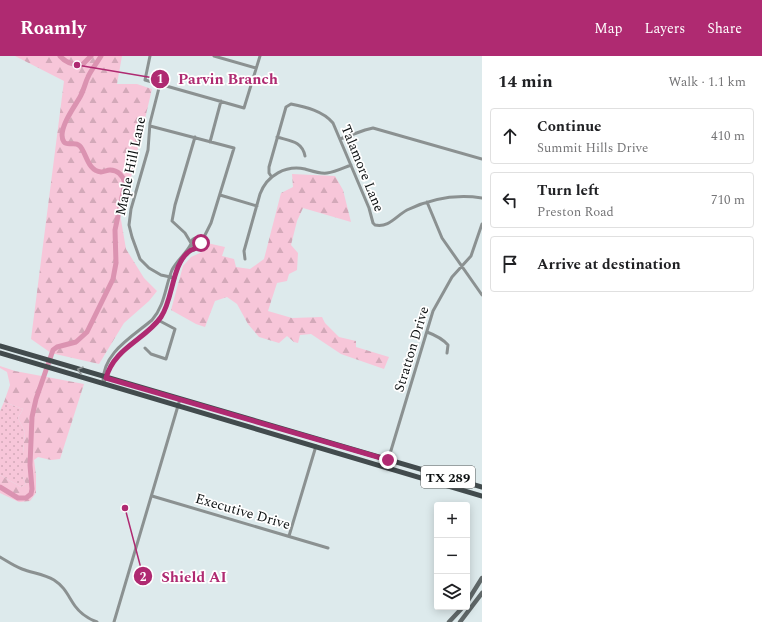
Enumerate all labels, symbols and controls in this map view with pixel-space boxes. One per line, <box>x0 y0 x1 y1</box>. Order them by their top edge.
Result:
text: Roamly <box>20 14 86 43</box>
text: Map <box>594 18 623 39</box>
text: Layers <box>645 18 685 39</box>
text: Share <box>707 18 742 39</box>
callout: Parvin Branch <box>150 66 286 93</box>
text: Parvin Branch <box>178 68 278 91</box>
text: 14 min <box>498 69 553 95</box>
text: 1 <box>157 70 163 89</box>
text: Walk · 1.1 km <box>668 72 746 92</box>
street label: Maple Hill Lane <box>110 114 151 218</box>
text: Continue <box>537 115 602 138</box>
street label: Talamore Lane <box>335 121 390 215</box>
icon: ahead <box>499 125 521 147</box>
text: 410 m <box>711 126 745 146</box>
text: Summit Hills Drive <box>537 138 648 158</box>
text: Turn left <box>537 179 599 202</box>
icon: left <box>499 189 521 211</box>
text: 710 m <box>711 190 745 210</box>
text: Preston Road <box>537 202 614 222</box>
route start <box>192 234 210 252</box>
icon: arrive <box>499 253 521 275</box>
text: Arrive at destination <box>537 253 681 276</box>
street label: Stratton Drive <box>388 303 435 395</box>
one-way arrow <box>77 366 84 375</box>
route end <box>379 451 397 469</box>
road number: TX 289 <box>421 466 475 488</box>
street label: Executive Drive <box>193 488 293 535</box>
map controls <box>434 502 470 610</box>
button: + <box>434 502 470 538</box>
button: − <box>434 538 470 574</box>
callout: Shield AI <box>133 563 234 590</box>
text: Shield AI <box>161 566 227 589</box>
text: 2 <box>140 568 147 587</box>
button: layers <box>434 574 470 610</box>

